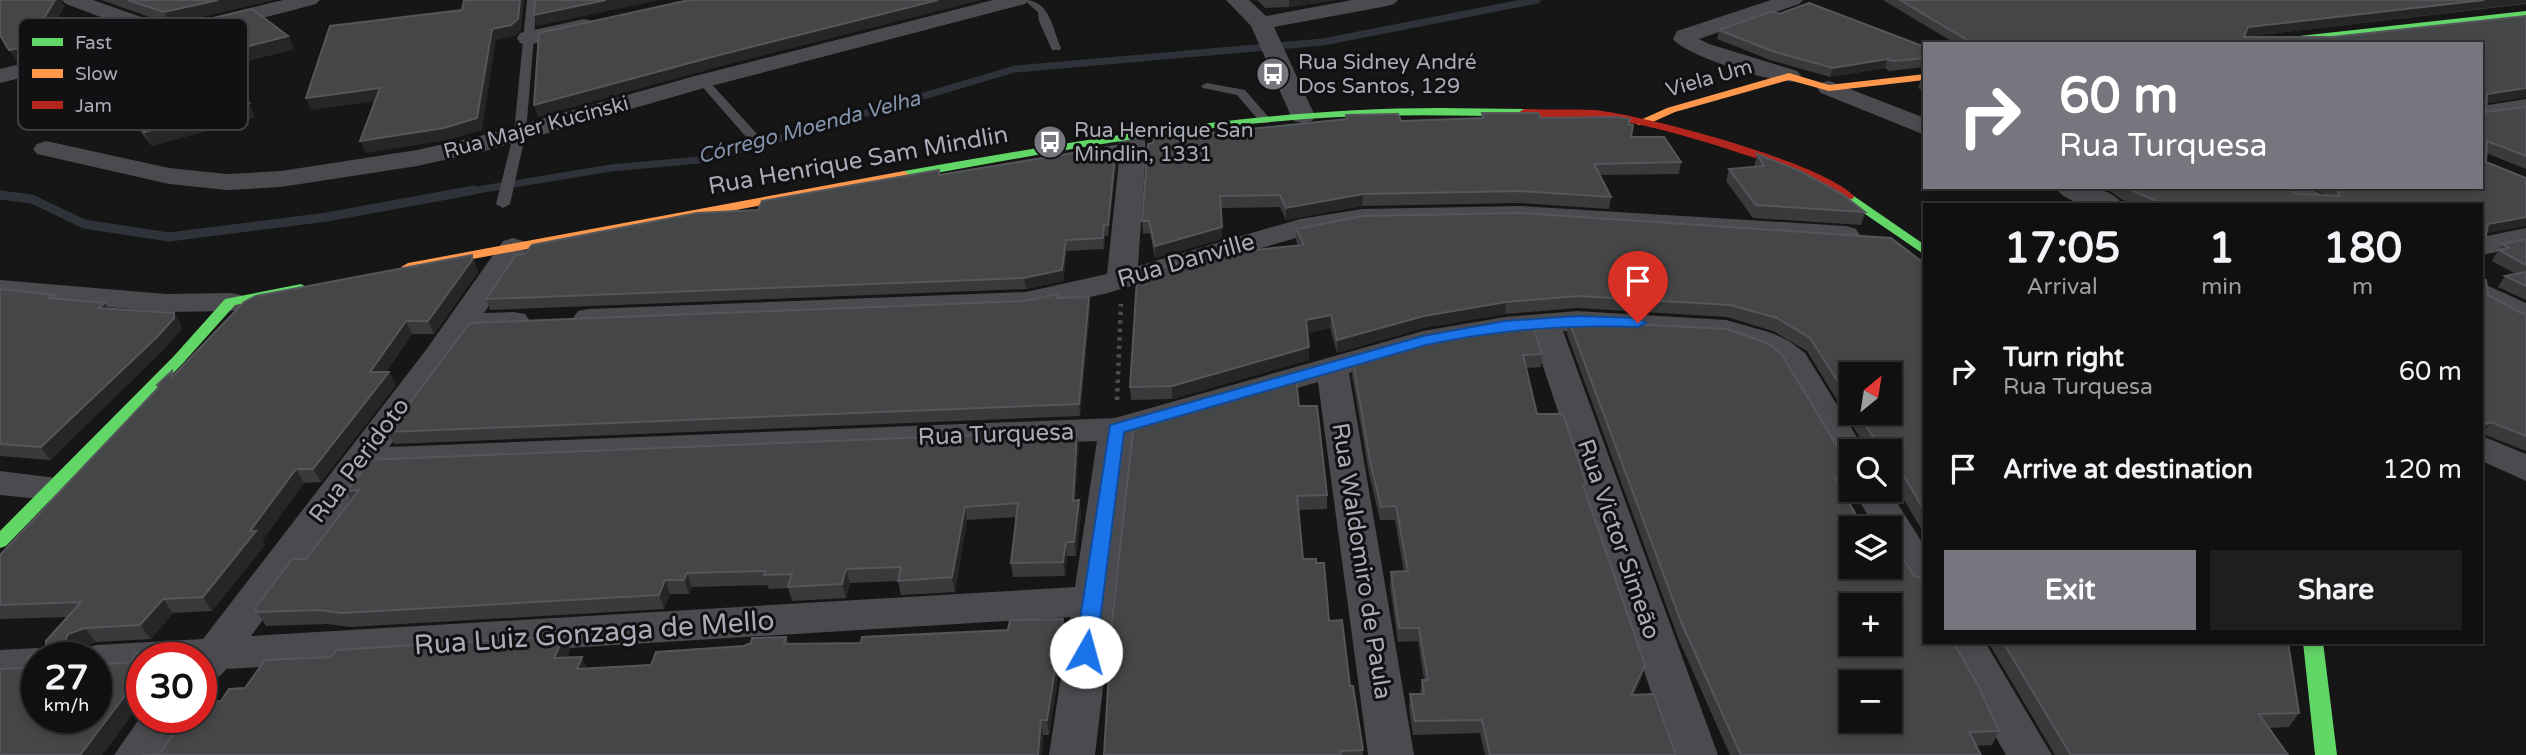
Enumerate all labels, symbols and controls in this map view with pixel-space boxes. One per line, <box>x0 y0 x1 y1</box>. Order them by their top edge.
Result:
legend <box>18 18 248 130</box>
text: Fast <box>75 32 112 54</box>
place label: Rua Sidney André Dos Santos, 129 <box>1298 50 1477 99</box>
street label: Viela Um <box>1663 54 1755 103</box>
bus stop icon: Rua Sidney André Dos Santos, 129 <box>1254 55 1292 93</box>
text: Slow <box>75 63 118 85</box>
text: 60 m <box>2059 67 2178 126</box>
icon: right <box>1944 70 2035 161</box>
water label: Córrego Moenda Velha <box>695 85 924 169</box>
street label: Rua Majer Kucinski <box>441 91 631 164</box>
text: Jam <box>75 95 112 117</box>
place label: Rua Henrique San Mindlin, 1331 <box>1074 118 1253 167</box>
street label: Rua Henrique Sam Mindlin <box>706 120 1010 201</box>
bus stop icon: Rua Henrique San Mindlin, 1331 <box>1031 123 1069 161</box>
text: Rua Turquesa <box>2059 127 2268 165</box>
text: 17:05 <box>2004 223 2120 274</box>
text: 1 <box>2208 223 2235 274</box>
text: 180 <box>2323 223 2402 274</box>
street label: Rua Danville <box>1114 227 1258 294</box>
pin <box>1608 251 1668 323</box>
icon: arrive <box>1619 262 1657 300</box>
text: Arrival <box>2027 273 2098 301</box>
text: min <box>2201 273 2242 301</box>
text: m <box>2352 273 2373 301</box>
text: Turn right <box>2003 342 2124 373</box>
icon: right <box>1944 352 1982 390</box>
text: 60 m <box>2399 356 2462 387</box>
north arrow <box>1839 362 1902 425</box>
map controls <box>1839 362 1902 733</box>
text: Rua Turquesa <box>2003 373 2153 401</box>
street label: Rua Peridoto <box>303 392 416 529</box>
street label: Rua Turquesa <box>917 417 1075 452</box>
street label: Rua Waldomiro de Paula <box>1325 421 1398 701</box>
street label: Rua Victor Simeão <box>1571 435 1666 643</box>
button: search <box>1839 439 1902 502</box>
icon: arrive <box>1944 450 1982 488</box>
text: Arrive at destination <box>2003 454 2253 485</box>
text: 120 m <box>2382 454 2462 485</box>
button: layers <box>1839 516 1902 579</box>
button: Exit <box>1944 550 2196 630</box>
button: Share <box>2210 550 2462 630</box>
button: + <box>1839 593 1902 656</box>
street label: Rua Luiz Gonzaga de Mello <box>413 603 775 663</box>
position arrow <box>1049 615 1123 689</box>
speed limit sign: 30 <box>126 642 217 733</box>
text: 27 <box>45 657 88 699</box>
button: − <box>1839 670 1902 733</box>
text: km/h <box>44 694 89 716</box>

